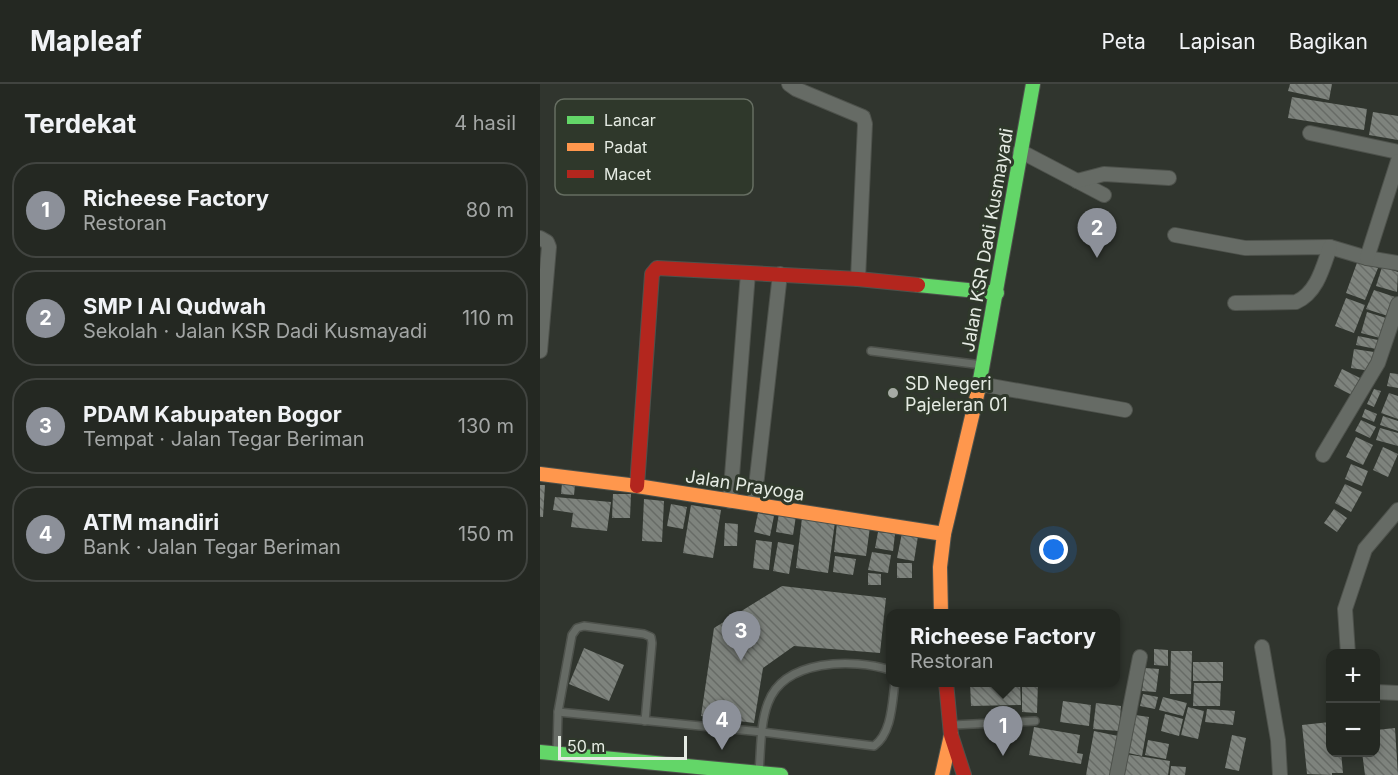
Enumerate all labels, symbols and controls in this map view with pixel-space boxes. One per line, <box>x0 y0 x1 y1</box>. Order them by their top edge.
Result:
text: Mapleaf <box>30 24 142 58</box>
text: Peta <box>1102 29 1146 54</box>
text: Lapisan <box>1179 29 1256 54</box>
text: Bagikan <box>1289 29 1368 54</box>
legend <box>555 99 753 195</box>
text: Terdekat <box>24 108 136 139</box>
text: Lancar <box>604 110 656 130</box>
text: 4 hasil <box>454 111 516 135</box>
street label: Jalan KSR Dadi Kusmayadi <box>957 126 1017 354</box>
text: Padat <box>604 137 647 157</box>
text: Macet <box>604 164 651 184</box>
text: Richeese Factory <box>83 185 269 211</box>
text: 1 <box>41 198 50 222</box>
text: 80 m <box>466 198 514 222</box>
pin: 2 <box>1078 208 1116 258</box>
text: Restoran <box>83 211 167 235</box>
text: SMP I Al Qudwah <box>83 293 266 319</box>
text: 2 <box>39 306 52 330</box>
text: 110 m <box>462 306 514 330</box>
text: Sekolah · Jalan KSR Dadi Kusmayadi <box>83 319 427 343</box>
place label: SD Negeri Pajeleran 01 <box>905 373 1008 415</box>
marker: SD Negeri Pajeleran 01 <box>886 386 900 400</box>
text: PDAM Kabupaten Bogor <box>83 401 342 427</box>
text: 3 <box>39 414 52 438</box>
text: 130 m <box>458 414 514 438</box>
text: Tempat · Jalan Tegar Beriman <box>83 427 365 451</box>
street label: Jalan Prayoga <box>684 465 806 505</box>
text: ATM mandiri <box>83 509 219 535</box>
text: 4 <box>39 522 52 546</box>
text: 150 m <box>458 522 514 546</box>
text: Bank · Jalan Tegar Beriman <box>83 535 341 559</box>
your location <box>1039 535 1068 564</box>
popup <box>886 609 1120 687</box>
pin: 3 <box>722 612 760 661</box>
text: Richeese Factory <box>910 623 1096 649</box>
text: Restoran <box>910 649 994 673</box>
map controls <box>1326 649 1380 757</box>
button: + <box>1326 649 1380 703</box>
pin: 4 <box>702 700 741 750</box>
button: − <box>1326 703 1380 757</box>
pin: 1 <box>984 706 1022 756</box>
scale bar <box>558 733 687 760</box>
text: 50 m <box>567 736 605 756</box>

